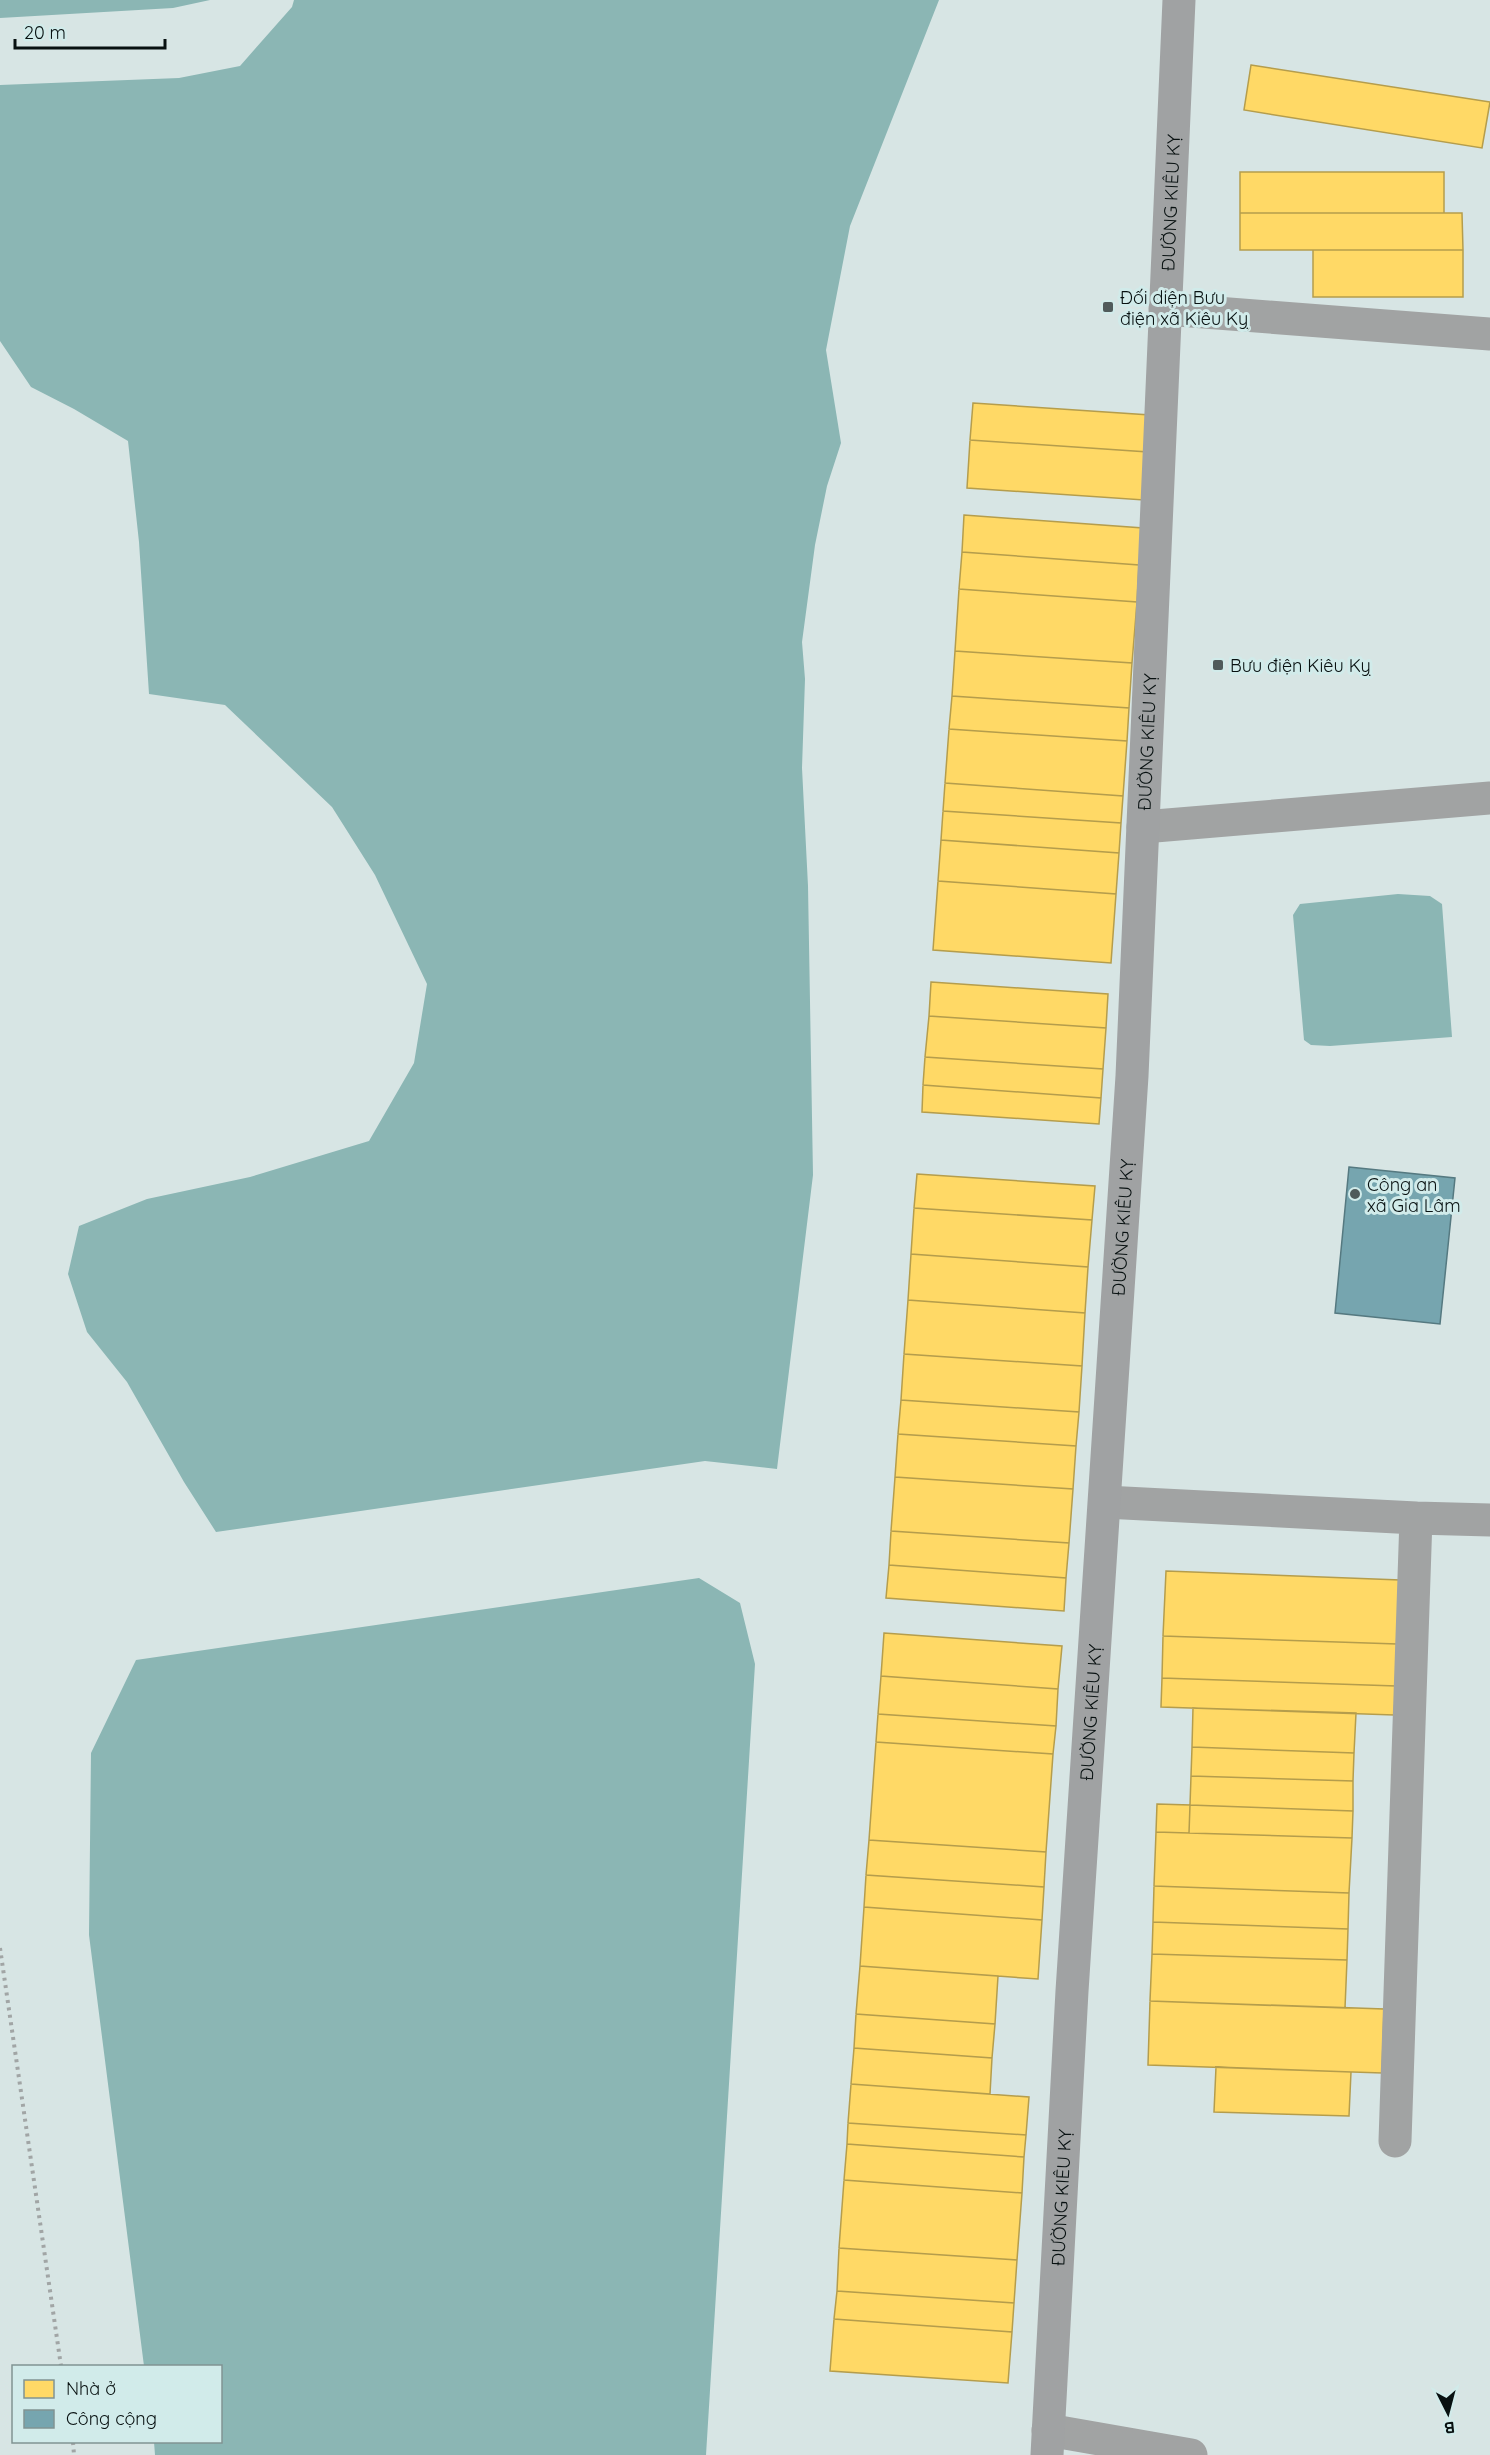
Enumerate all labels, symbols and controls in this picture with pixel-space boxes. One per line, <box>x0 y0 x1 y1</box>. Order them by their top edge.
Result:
scale bar <box>15 12 165 50</box>
text: 20 m <box>24 21 66 44</box>
street label: ĐƯỜNG KIÊU KỴ <box>1156 134 1185 271</box>
place label: Đối diện Bưu điện xã Kiêu Kỵ <box>1120 286 1249 330</box>
marker: Đối diện Bưu điện xã Kiêu Kỵ <box>1101 300 1115 314</box>
place label: Bưu điện Kiêu Kỵ <box>1230 654 1371 677</box>
marker: Bưu điện Kiêu Kỵ <box>1211 658 1225 672</box>
street label: ĐƯỜNG KIÊU KỴ <box>1132 673 1161 811</box>
street label: ĐƯỜNG KIÊU KỴ <box>1106 1158 1138 1296</box>
place label: Công an xã Gia Lâm <box>1367 1173 1461 1217</box>
marker: Công an xã Gia Lâm <box>1348 1187 1362 1201</box>
street label: ĐƯỜNG KIÊU KỴ <box>1074 1643 1106 1781</box>
street label: ĐƯỜNG KIÊU KỴ <box>1046 2128 1076 2266</box>
legend <box>12 2365 222 2443</box>
text: Nhà ở <box>66 2377 116 2400</box>
north arrow <box>1418 2383 1478 2443</box>
text: Công cộng <box>66 2407 157 2430</box>
text: B <box>1443 2417 1456 2438</box>

